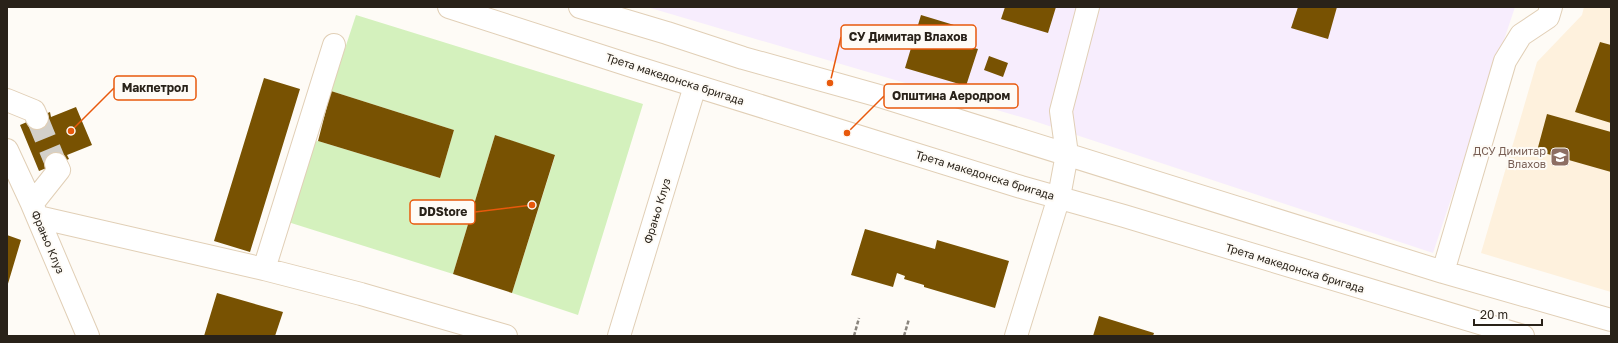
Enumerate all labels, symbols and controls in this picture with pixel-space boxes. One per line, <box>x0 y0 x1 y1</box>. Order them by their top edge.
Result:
callout: СУ Димитар Влахов <box>841 25 976 49</box>
text: СУ Димитар Влахов <box>849 29 967 44</box>
street label: Трета македонска бригада <box>604 50 746 107</box>
callout: Макпетрол <box>114 76 196 100</box>
text: Макпетрол <box>122 80 188 95</box>
callout: Општина Аеродром <box>884 84 1018 108</box>
text: Општина Аеродром <box>892 88 1010 103</box>
place label: ДСУ Димитар Влахов <box>1473 144 1546 170</box>
school or university icon: ДСУ Димитар Влахов <box>1549 146 1571 168</box>
street label: Трета македонска бригада <box>914 147 1056 202</box>
street label: Фрањо Клуз <box>640 176 673 245</box>
callout: DDStore <box>410 200 475 224</box>
text: DDStore <box>419 204 467 219</box>
street label: Фрањо Клуз <box>29 208 68 276</box>
street label: Трета македонска бригада <box>1224 240 1366 295</box>
scale bar <box>1474 301 1542 327</box>
text: 20 m <box>1480 307 1508 322</box>

